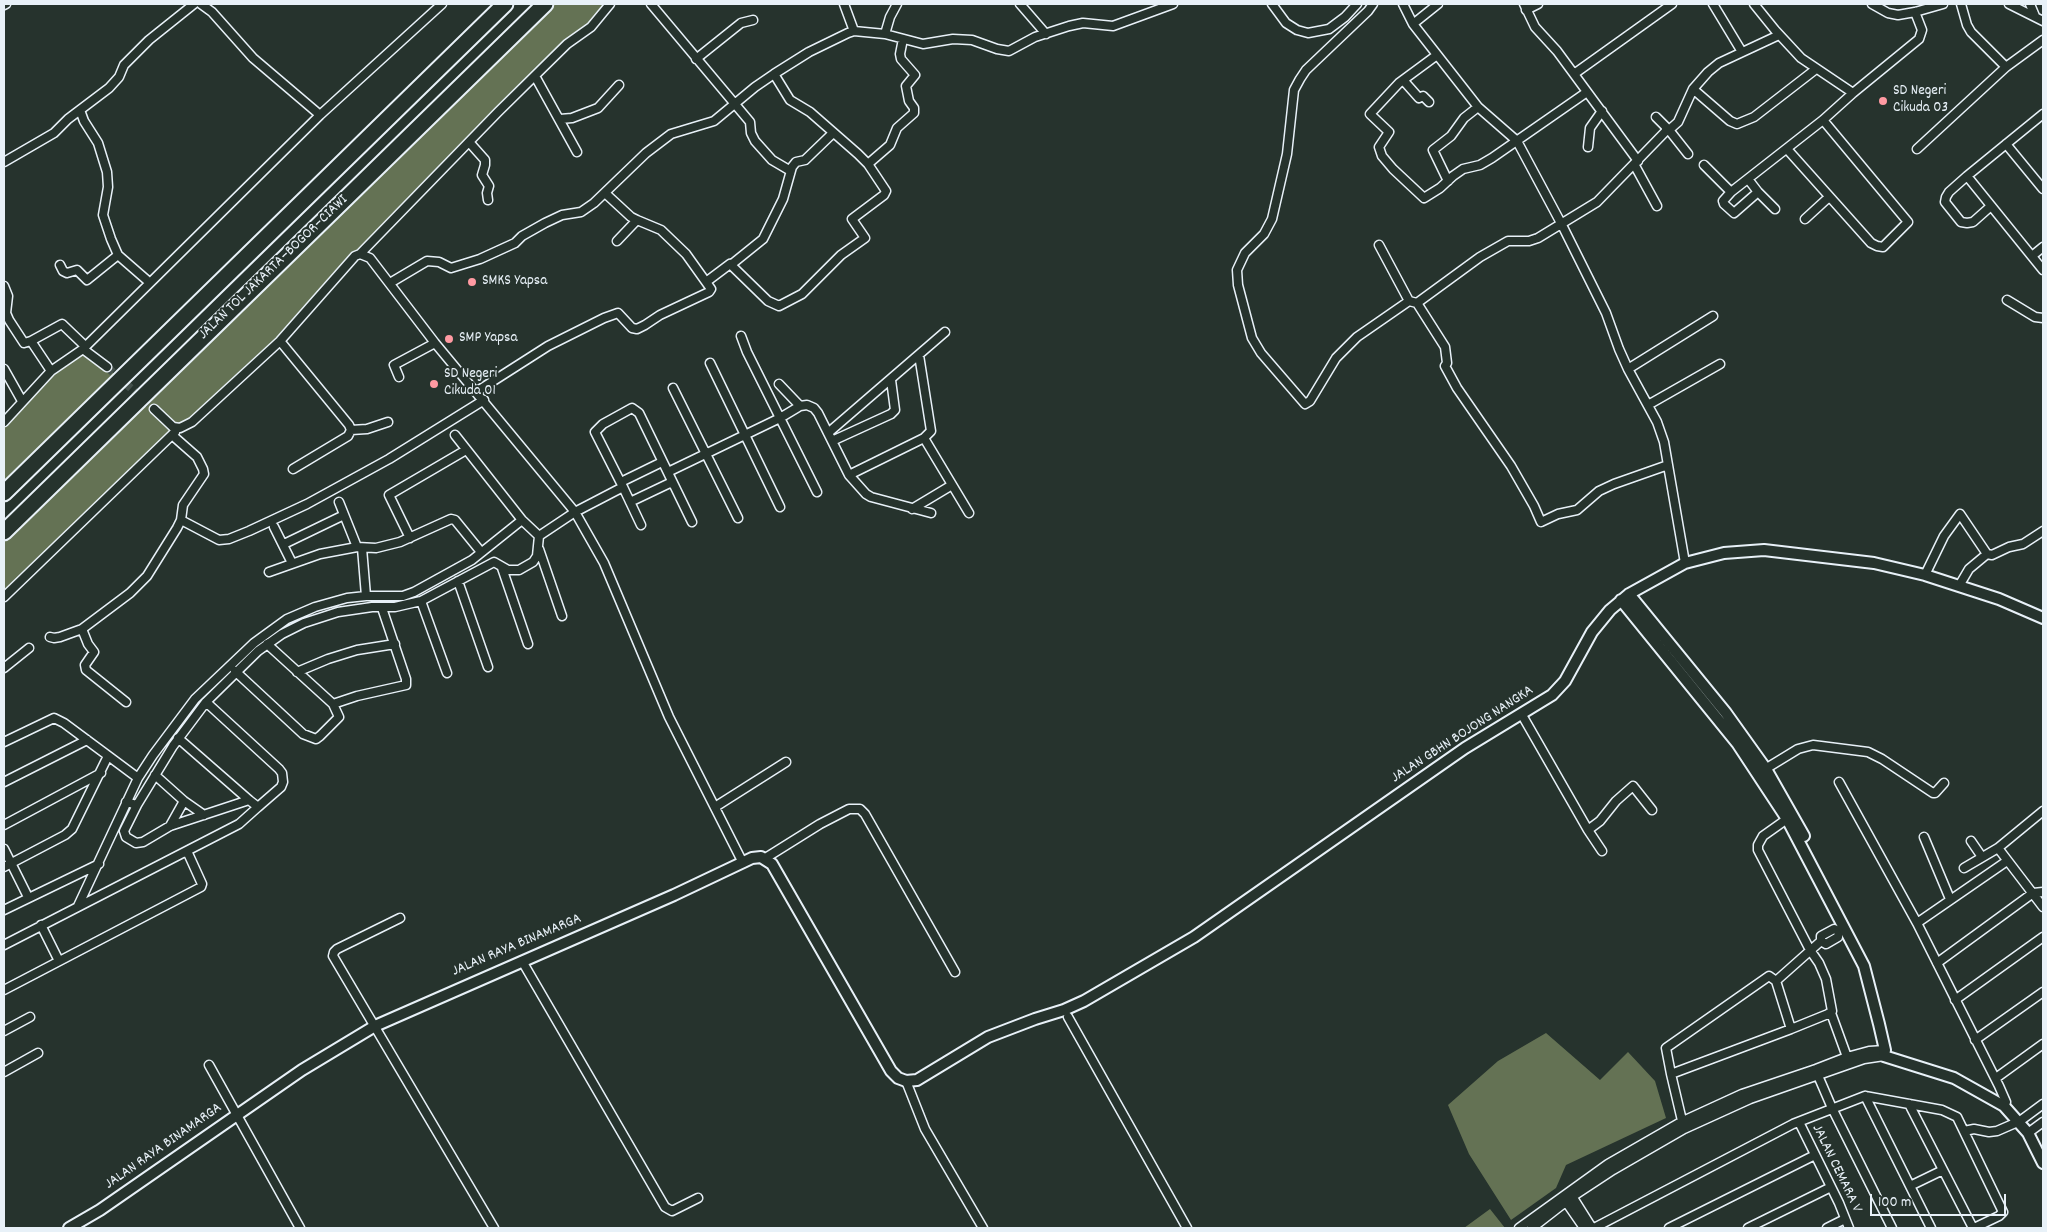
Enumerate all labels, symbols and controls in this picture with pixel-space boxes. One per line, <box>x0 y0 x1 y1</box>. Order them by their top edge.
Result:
place label: SD Negeri Cikuda 03 <box>1893 83 1948 118</box>
marker: SD Negeri Cikuda 03 <box>1877 95 1889 107</box>
street label: JALAN TOL JAKARTA–BOGOR–CIAWI <box>196 192 352 344</box>
place label: SMKS Yapsa <box>482 273 547 291</box>
marker: SMKS Yapsa <box>466 276 478 288</box>
place label: SMP Yapsa <box>459 330 517 348</box>
marker: SMP Yapsa <box>443 333 455 345</box>
place label: SD Negeri Cikuda 01 <box>444 366 497 401</box>
marker: SD Negeri Cikuda 01 <box>428 378 440 390</box>
street label: JALAN GBHN BOJONG NANGKA <box>1389 682 1537 788</box>
street label: JALAN RAYA BINAMARGA <box>450 911 584 981</box>
street label: JALAN RAYA BINAMARGA <box>102 1100 226 1194</box>
street label: JALAN CEMARA V <box>1807 1122 1865 1216</box>
scale bar <box>1872 1184 2008 1216</box>
text: 100 m <box>1878 1192 1911 1214</box>

